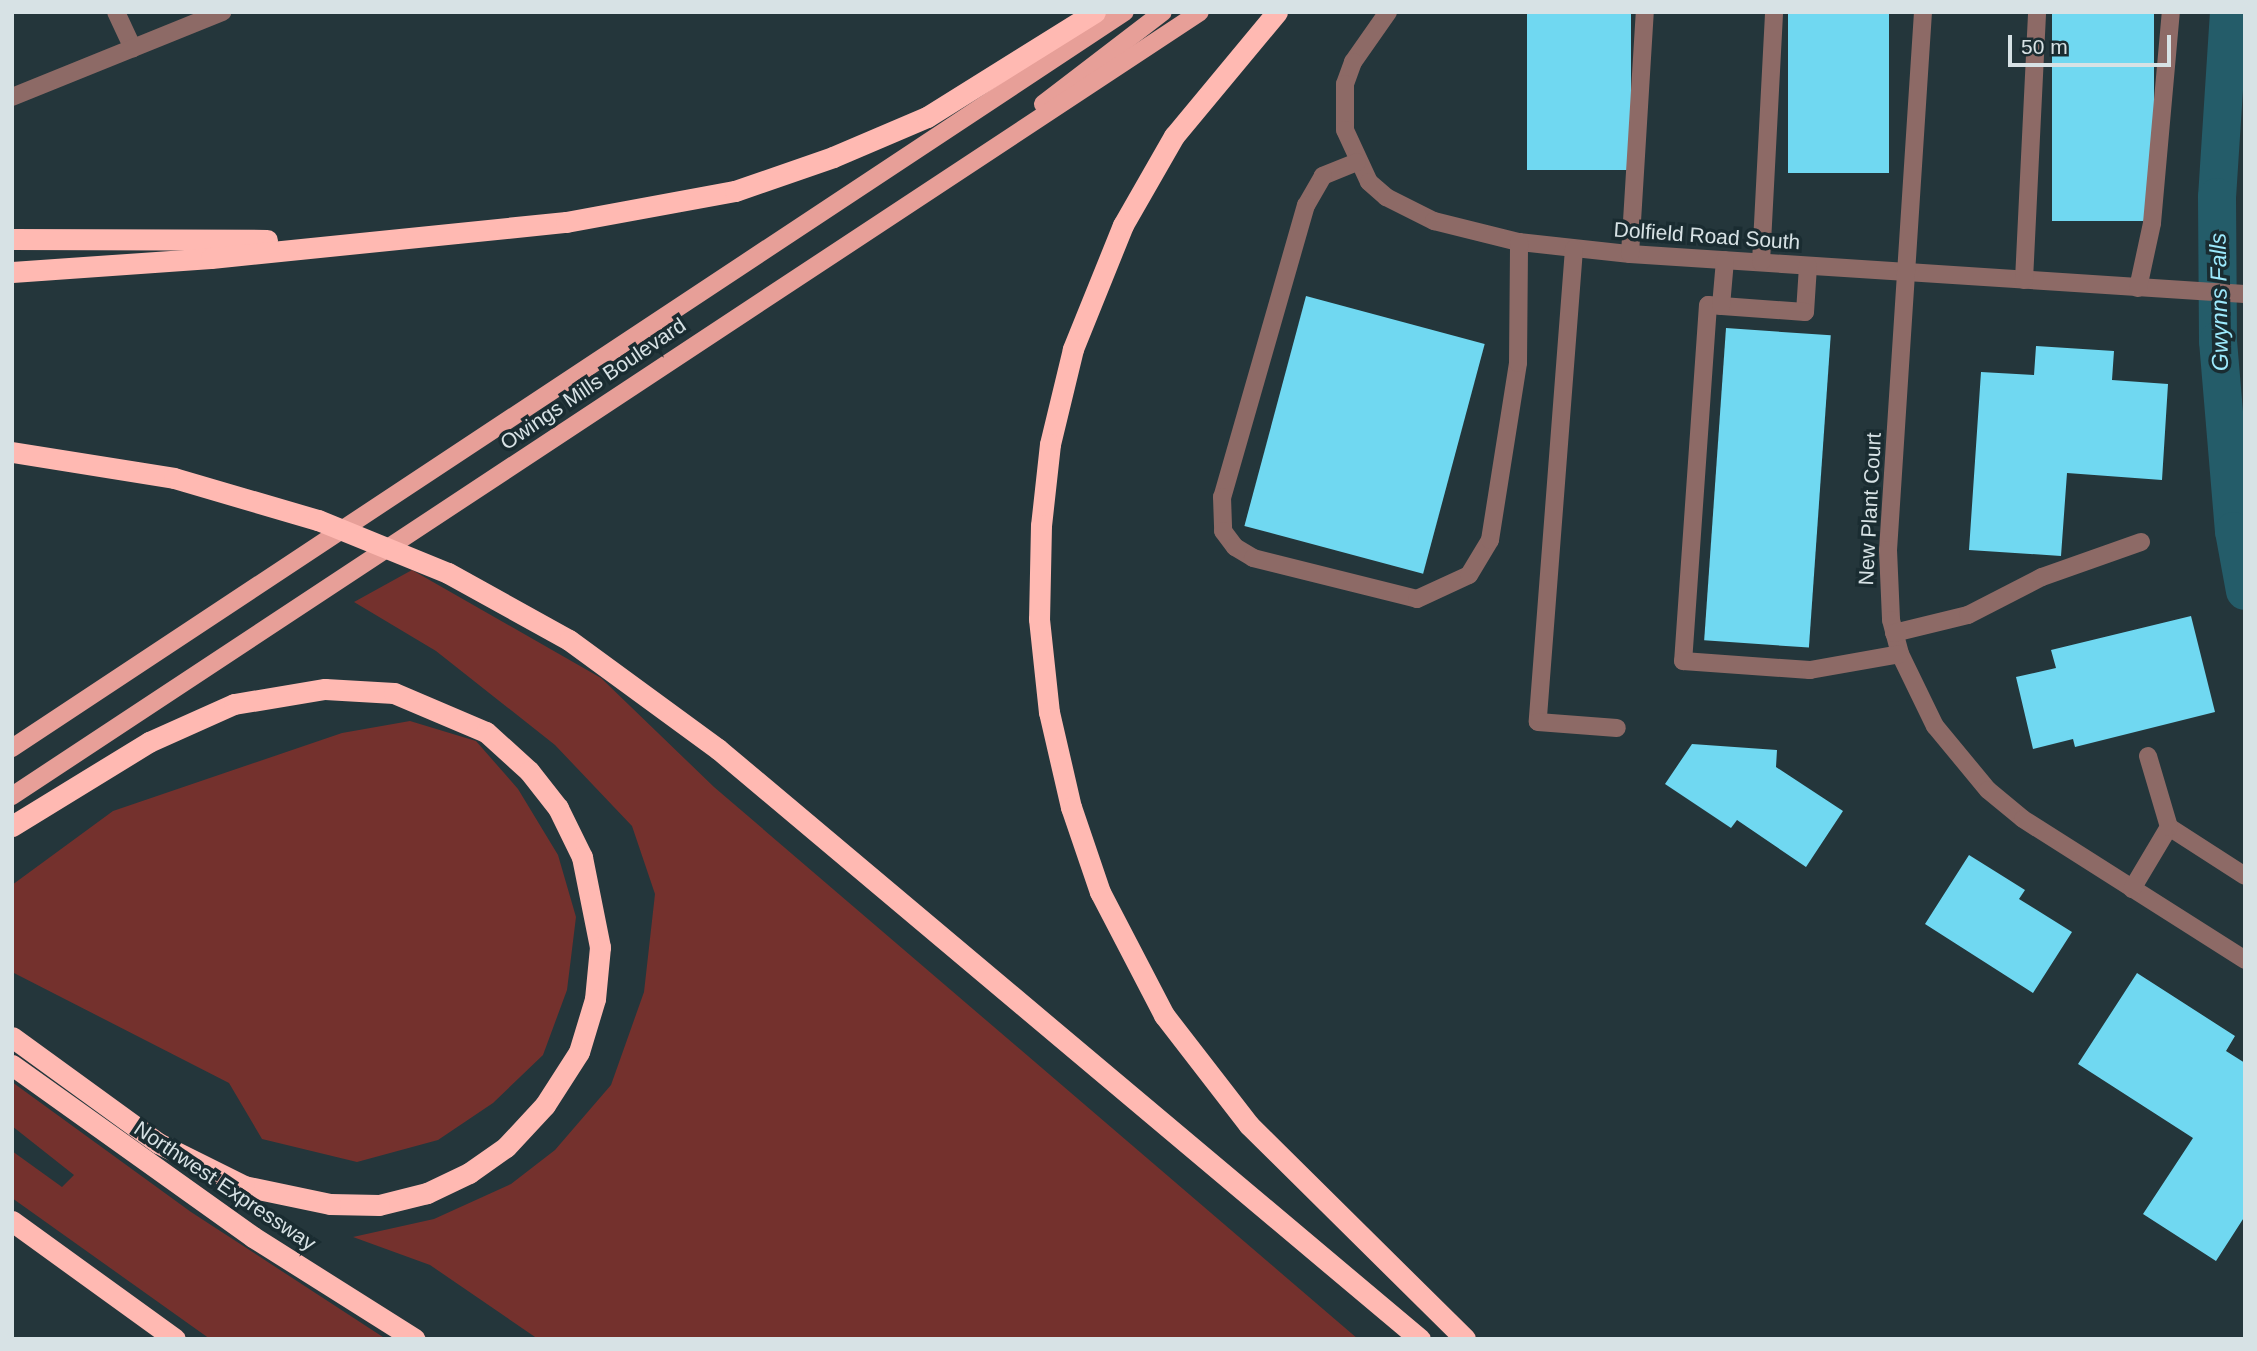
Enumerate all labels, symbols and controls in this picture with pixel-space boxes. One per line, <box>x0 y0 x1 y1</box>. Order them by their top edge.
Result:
scale bar <box>2012 21 2175 65</box>
text: 50 m <box>2021 35 2068 58</box>
street label: Dolfield Road South <box>1613 217 1801 255</box>
water label: Gwynns Falls <box>2204 233 2234 371</box>
street label: Owings Mills Boulevard <box>495 313 691 455</box>
street label: New Plant Court <box>1853 432 1887 586</box>
street label: Northwest Expressway <box>129 1116 321 1256</box>

